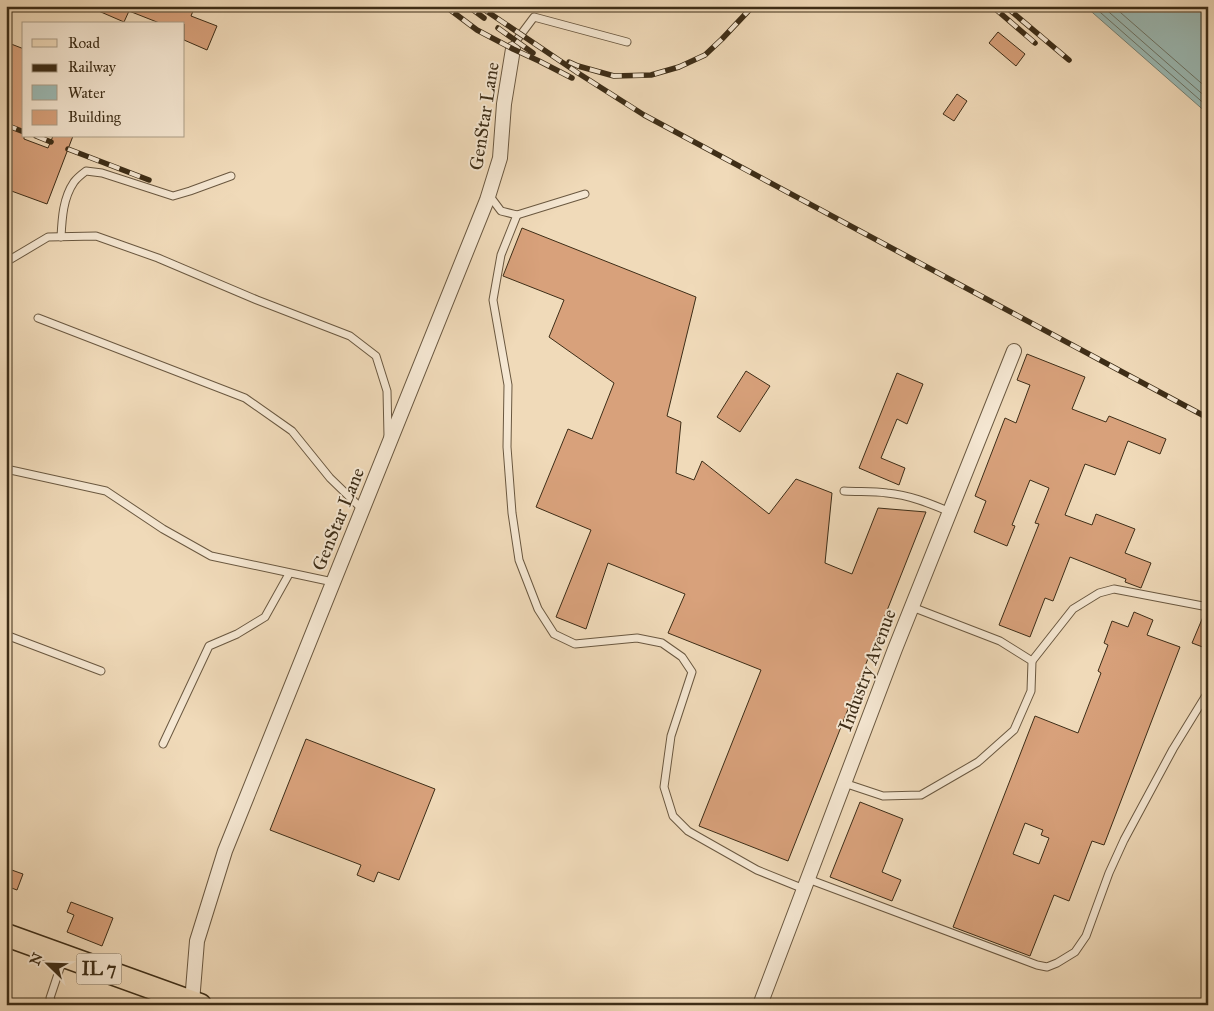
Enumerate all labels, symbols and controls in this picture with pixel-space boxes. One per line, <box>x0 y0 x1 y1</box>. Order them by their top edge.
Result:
legend <box>22 22 185 138</box>
text: Road <box>68 34 100 52</box>
text: Railway <box>68 58 117 76</box>
street label: GenStar Lane <box>464 60 504 172</box>
text: Water <box>68 84 105 102</box>
text: Building <box>68 108 122 126</box>
street label: GenStar Lane <box>307 464 369 574</box>
street label: Industry Avenue <box>833 606 901 734</box>
north arrow <box>22 938 72 988</box>
text: N <box>26 950 47 968</box>
road number: IL 7 <box>76 954 122 984</box>

